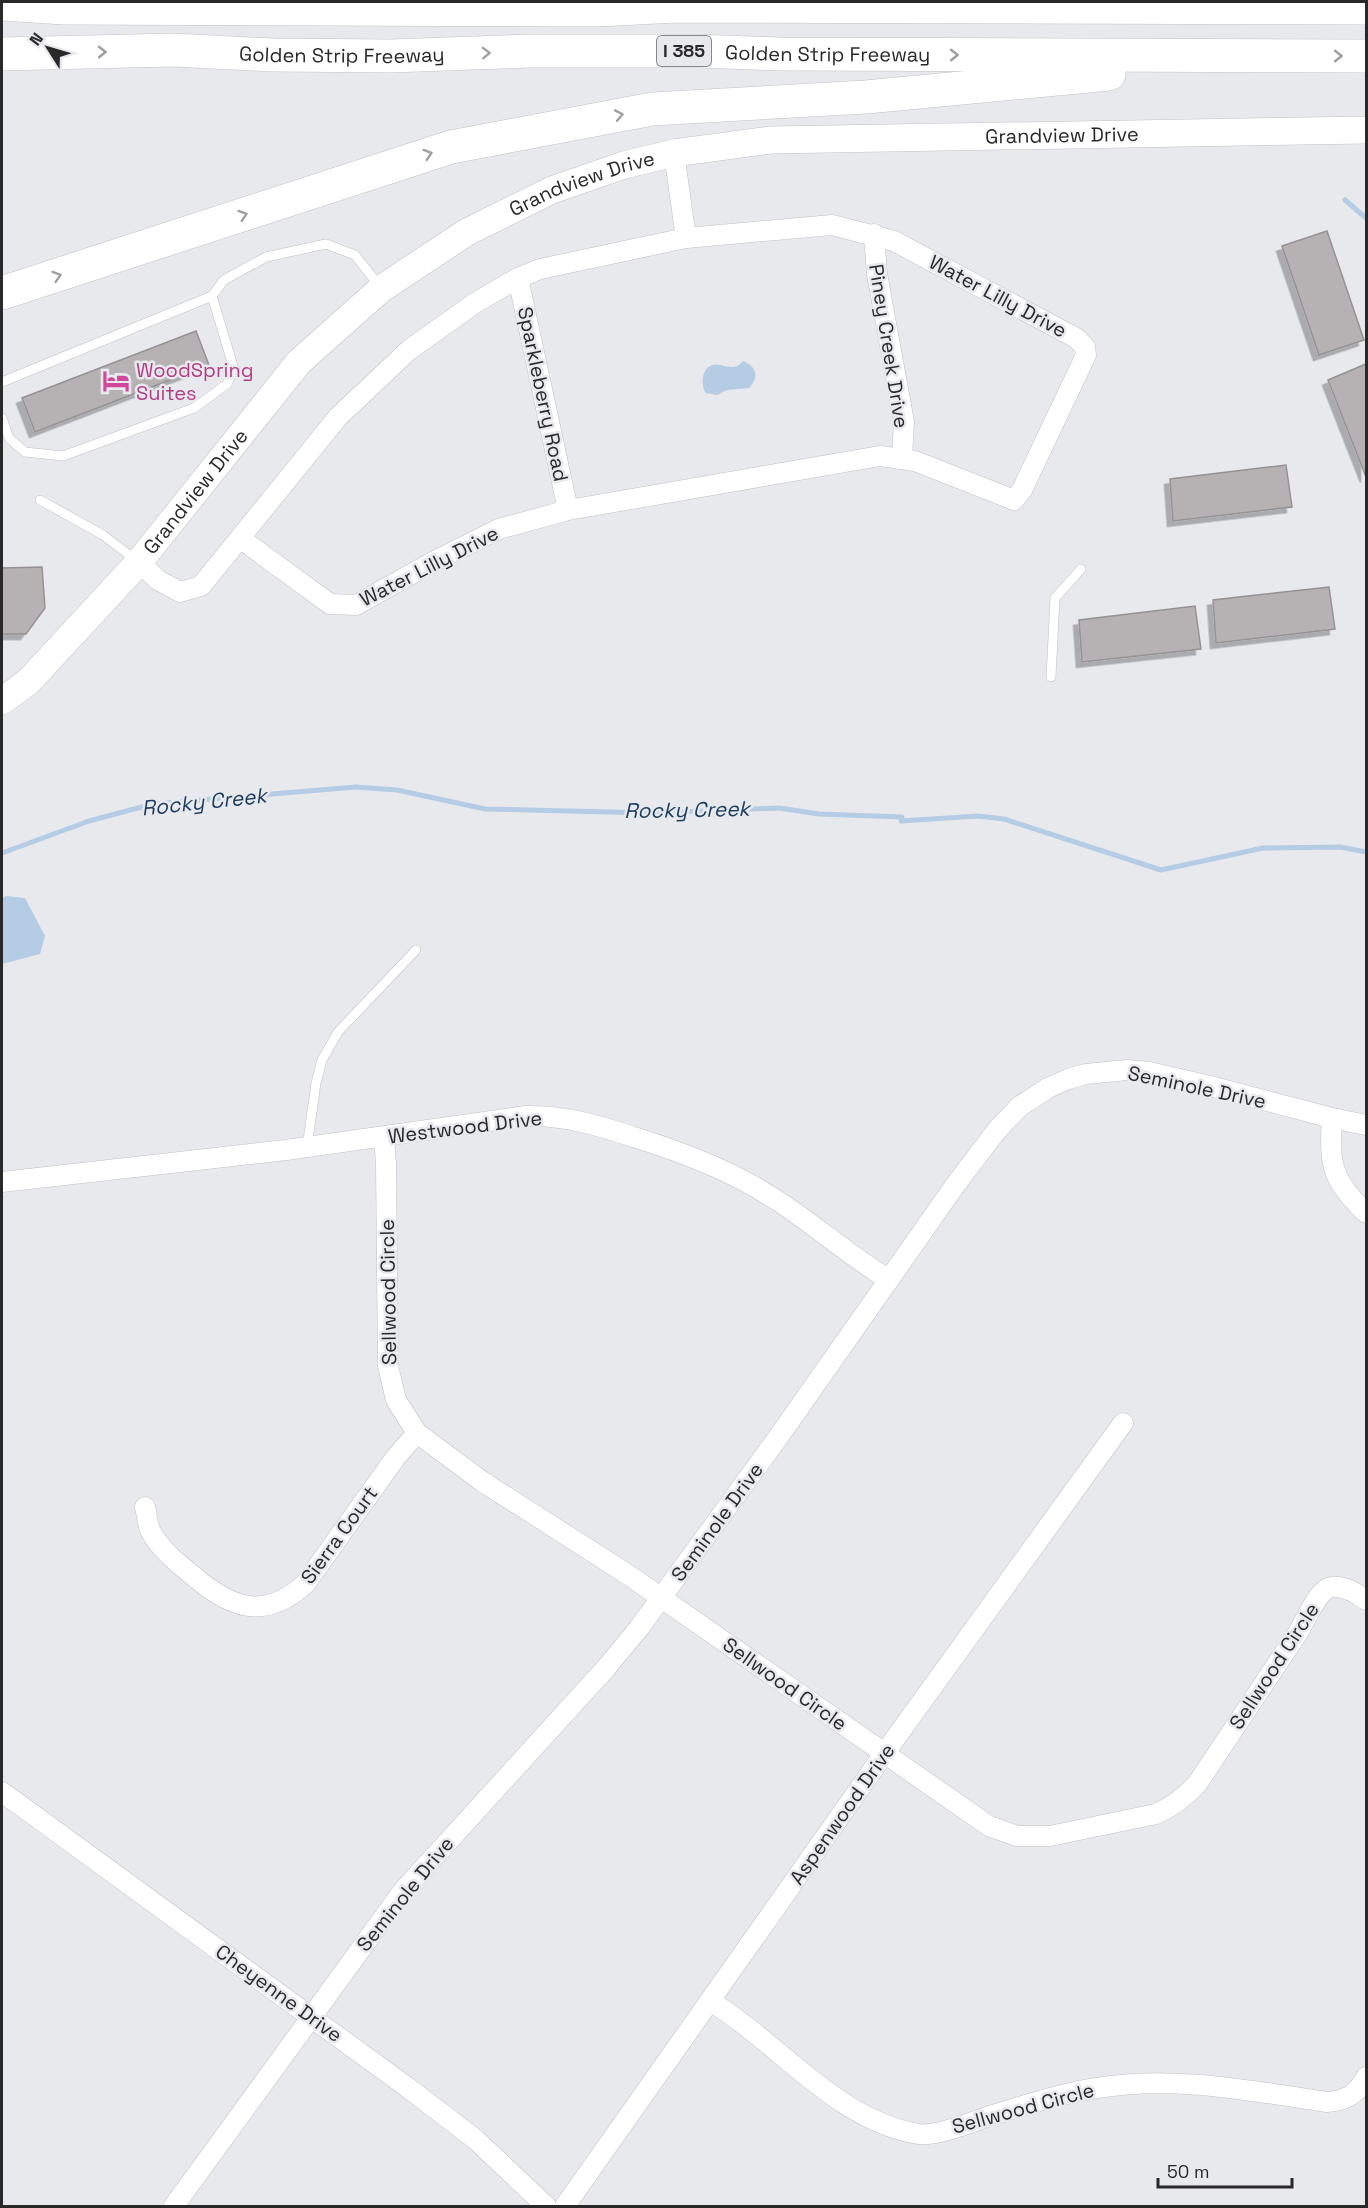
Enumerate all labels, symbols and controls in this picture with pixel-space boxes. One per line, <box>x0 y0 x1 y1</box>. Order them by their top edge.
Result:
north arrow <box>18 18 78 78</box>
text: N <box>25 29 48 50</box>
road number: I 385 <box>657 36 711 66</box>
street label: Golden Strip Freeway <box>725 39 930 68</box>
street label: Golden Strip Freeway <box>239 40 445 69</box>
one-way arrow <box>97 45 106 58</box>
one-way arrow <box>481 46 490 59</box>
one-way arrow <box>949 49 958 61</box>
one-way arrow <box>1333 50 1342 62</box>
one-way arrow <box>614 109 624 122</box>
street label: Grandview Drive <box>985 121 1139 149</box>
street label: Grandview Drive <box>505 145 657 222</box>
one-way arrow <box>422 149 433 162</box>
one-way arrow <box>237 210 248 222</box>
street label: Water Lilly Drive <box>925 249 1071 343</box>
street label: Piney Creek Drive <box>863 262 915 430</box>
one-way arrow <box>51 270 62 283</box>
street label: Sparkleberry Road <box>512 304 574 484</box>
place label: WoodSpring Suites <box>136 357 254 406</box>
hotel icon: WoodSpring Suites <box>101 366 131 396</box>
street label: Grandview Drive <box>137 423 254 560</box>
street label: Water Lilly Drive <box>355 520 503 612</box>
water label: Rocky Creek <box>140 781 270 821</box>
water label: Rocky Creek <box>624 795 753 824</box>
street label: Seminole Drive <box>1126 1060 1268 1114</box>
street label: Westwood Drive <box>386 1105 544 1149</box>
street label: Sellwood Circle <box>374 1219 402 1365</box>
street label: Seminole Drive <box>665 1457 769 1587</box>
street label: Sierra Court <box>295 1481 383 1589</box>
street label: Sellwood Circle <box>1223 1598 1325 1734</box>
street label: Sellwood Circle <box>718 1631 852 1737</box>
street label: Aspenwood Drive <box>784 1738 900 1890</box>
street label: Seminole Drive <box>351 1831 459 1957</box>
street label: Cheyenne Drive <box>211 1938 347 2048</box>
street label: Sellwood Circle <box>949 2077 1097 2139</box>
scale bar <box>1158 2151 1292 2189</box>
text: 50 m <box>1167 2160 1209 2183</box>

